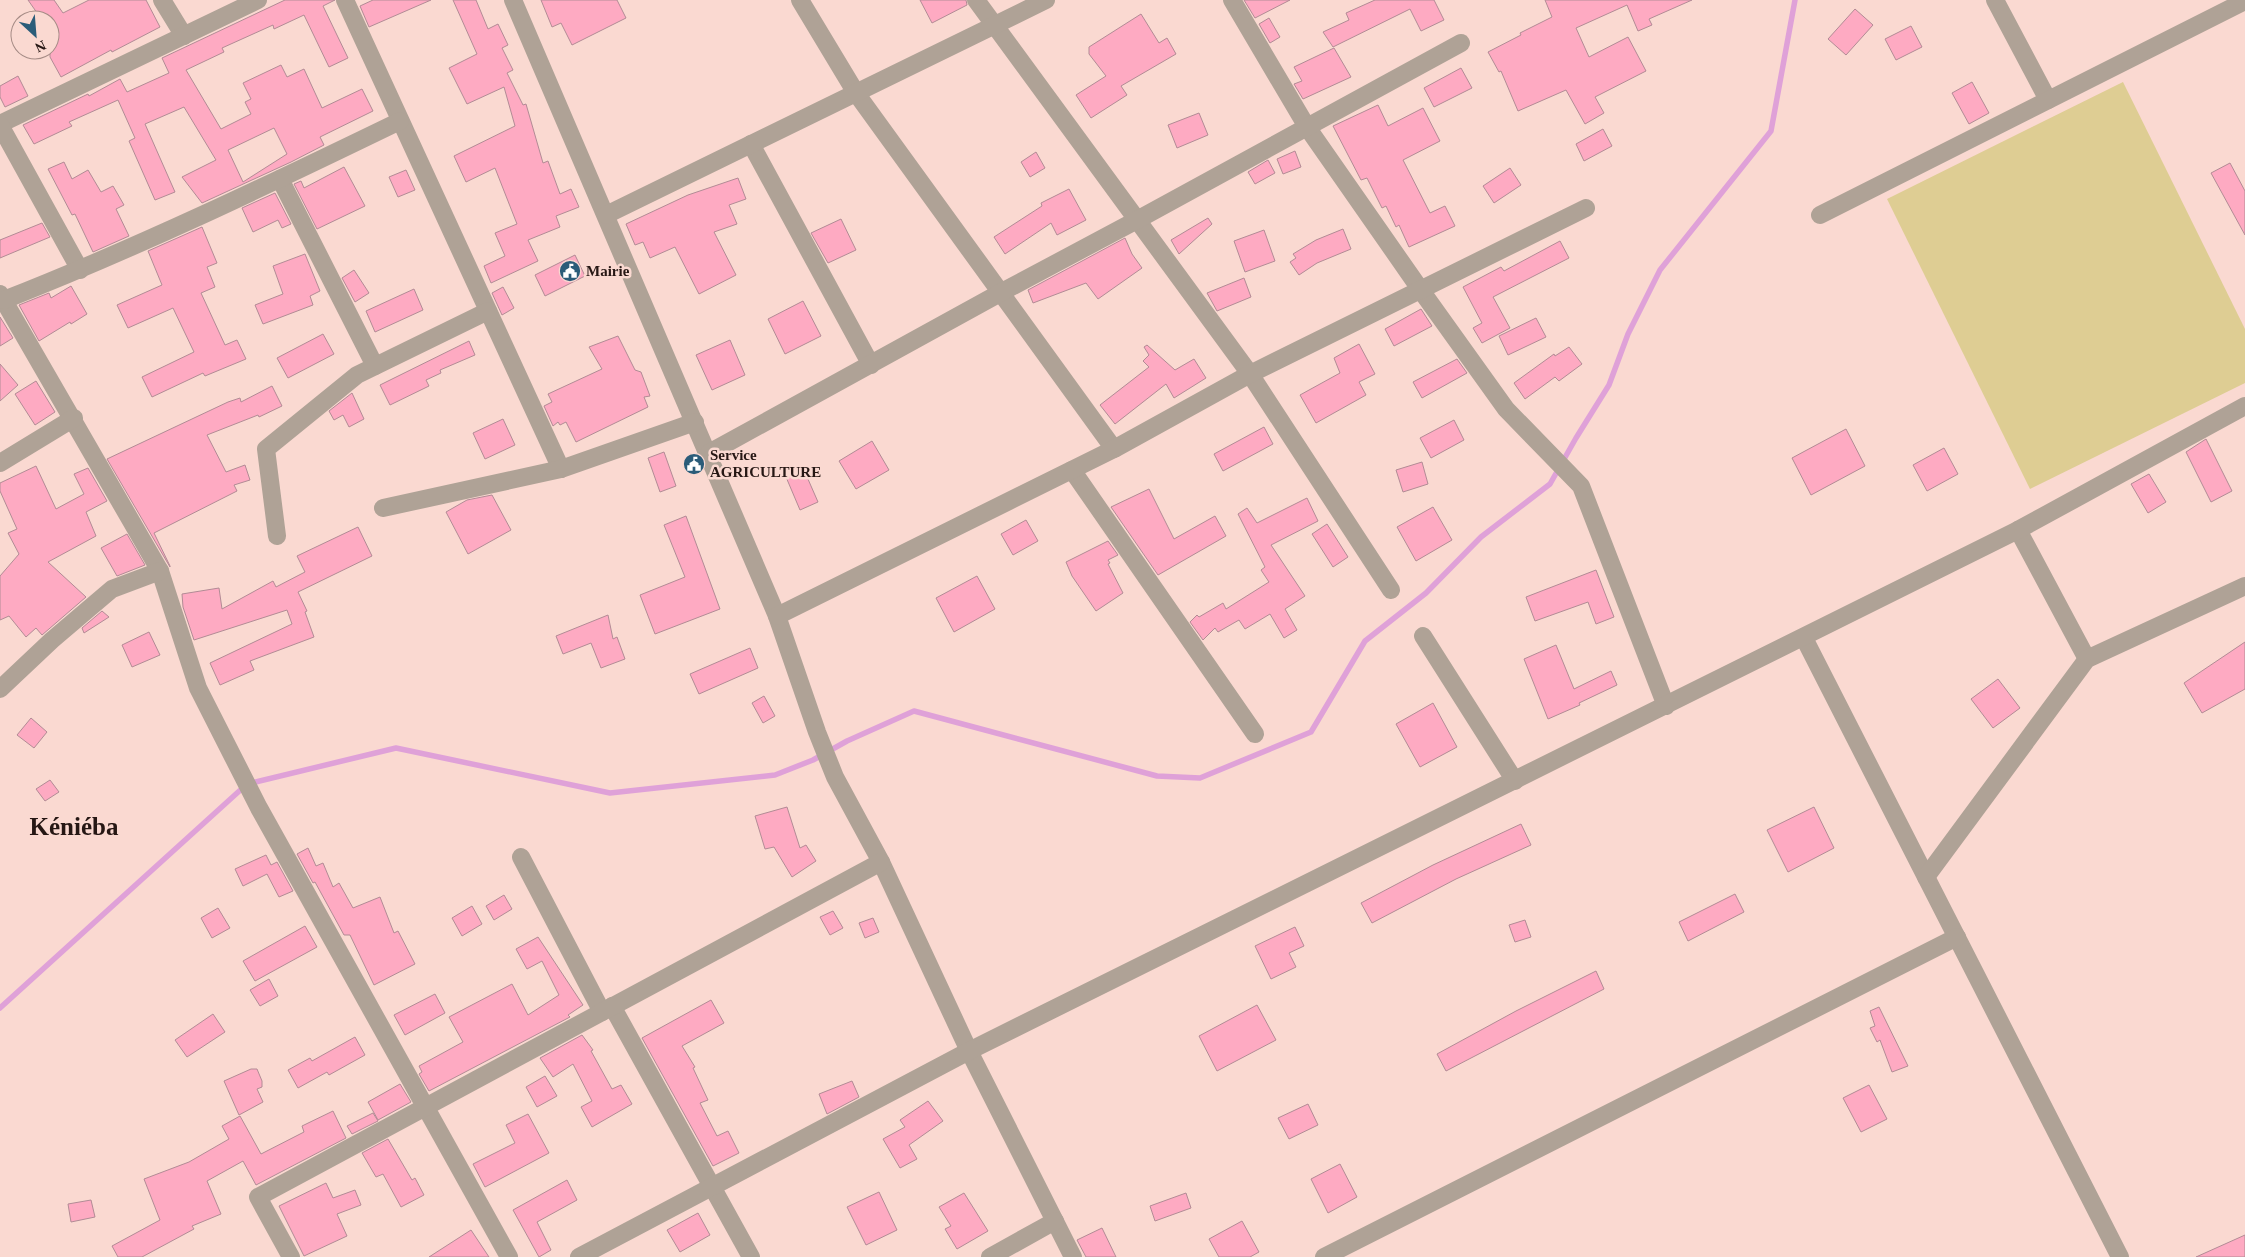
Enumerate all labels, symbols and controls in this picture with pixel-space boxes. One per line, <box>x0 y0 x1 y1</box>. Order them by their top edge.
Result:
north arrow <box>10 10 60 60</box>
text: N <box>33 37 48 55</box>
public building icon: Mairie <box>558 259 582 283</box>
place label: Mairie <box>586 263 630 279</box>
place label: Service AGRICULTURE <box>710 447 821 480</box>
public building icon: Service AGRICULTURE <box>682 452 706 476</box>
district label: Kéniéba <box>30 813 119 840</box>

